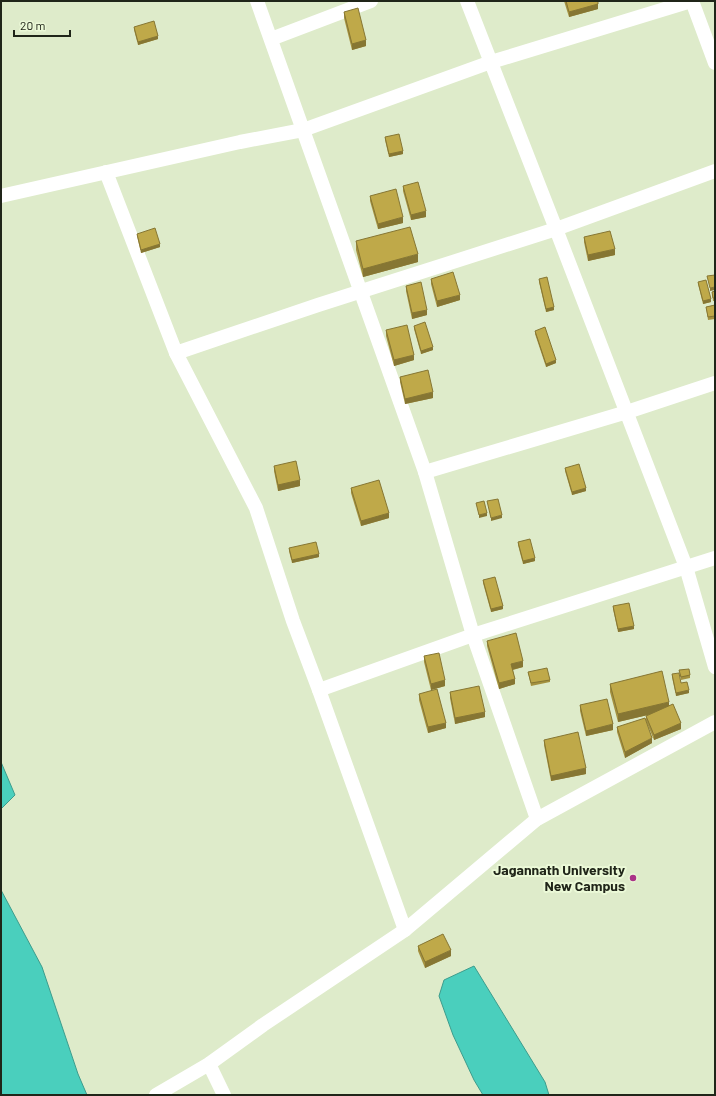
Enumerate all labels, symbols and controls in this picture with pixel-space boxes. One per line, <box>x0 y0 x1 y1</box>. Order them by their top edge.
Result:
scale bar <box>14 12 70 38</box>
text: 20 m <box>20 18 46 32</box>
place label: Jagannath University New Campus <box>493 861 625 894</box>
marker: Jagannath University New Campus <box>628 873 638 883</box>

